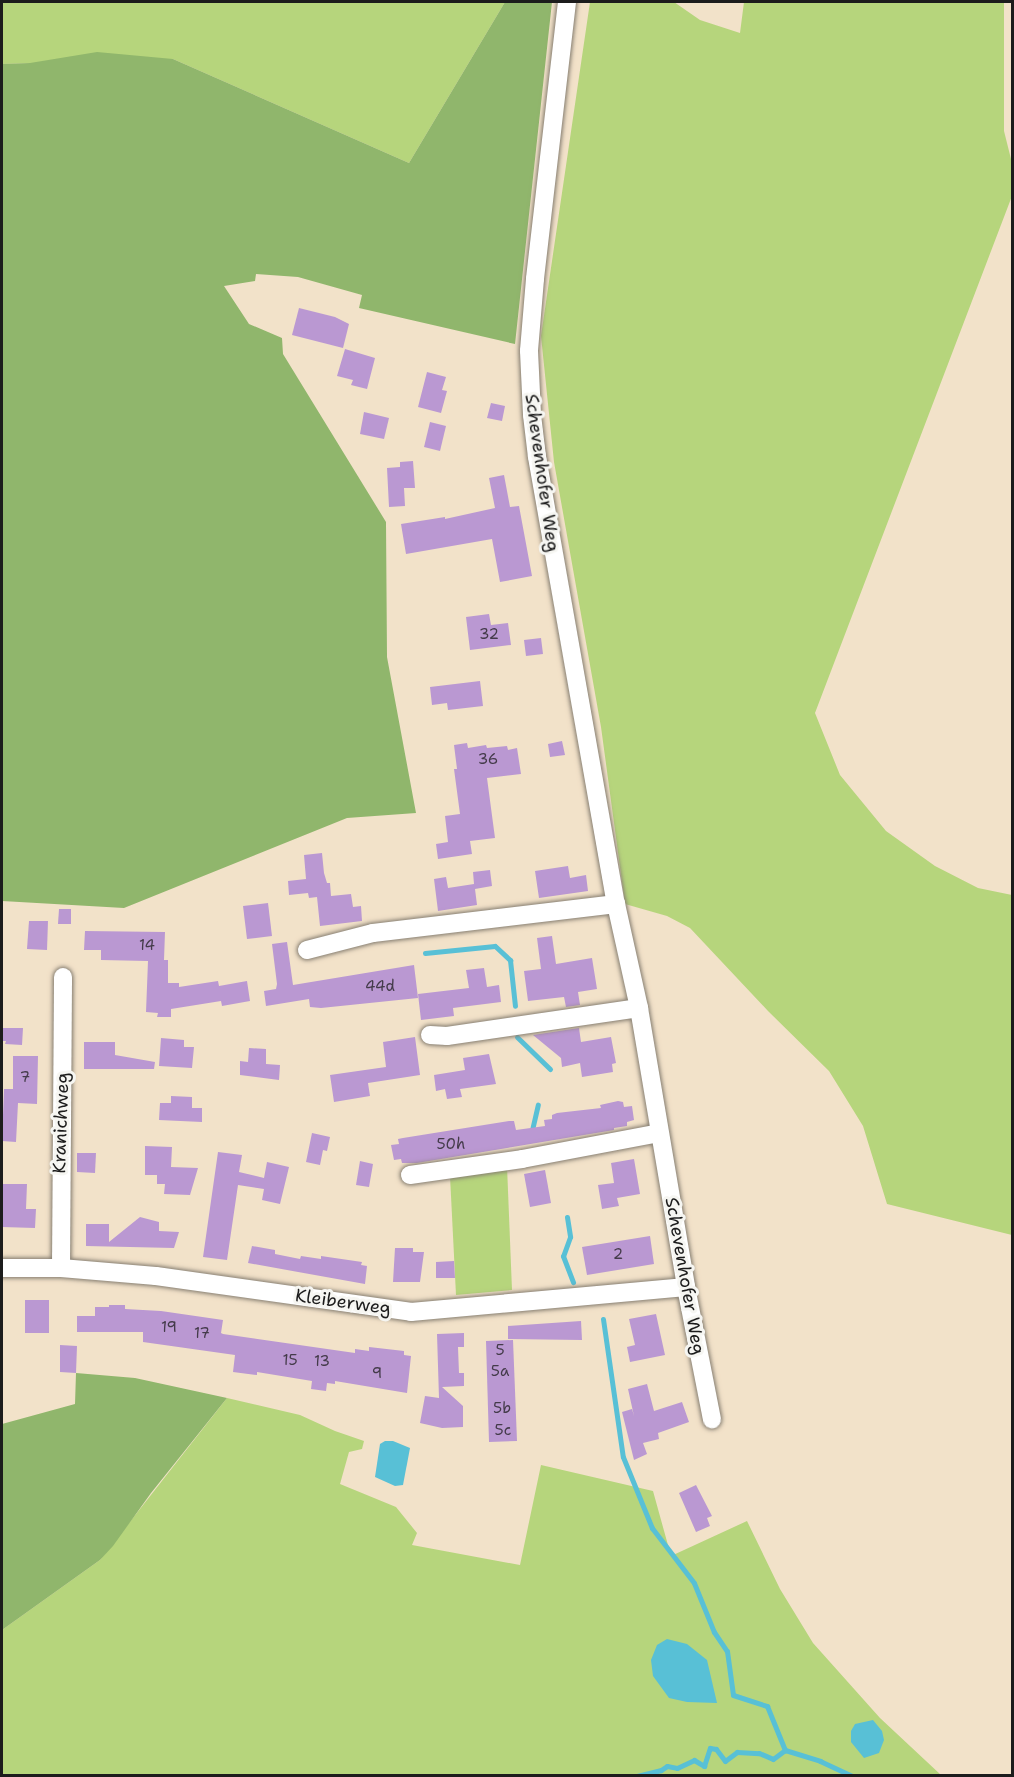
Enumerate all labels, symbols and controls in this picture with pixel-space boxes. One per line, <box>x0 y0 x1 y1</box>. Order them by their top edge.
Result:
street label: Schevenhofer Weg <box>520 393 564 553</box>
house number: 32 <box>479 626 499 644</box>
house number: 36 <box>478 751 498 769</box>
house number: 14 <box>139 937 155 955</box>
house number: 44d <box>365 978 395 996</box>
house number: 7 <box>20 1069 30 1087</box>
street label: Kranichweg <box>48 1072 74 1174</box>
house number: 50h <box>437 1136 465 1154</box>
street label: Schevenhofer Weg <box>661 1196 709 1356</box>
house number: 2 <box>613 1246 623 1264</box>
street label: Kleiberweg <box>294 1285 392 1319</box>
house number: 19 <box>161 1319 177 1337</box>
house number: 17 <box>194 1325 210 1343</box>
house number: 5 <box>495 1342 505 1360</box>
house number: 15 <box>282 1352 298 1370</box>
house number: 13 <box>314 1353 330 1371</box>
house number: 5a <box>491 1363 509 1381</box>
house number: 9 <box>372 1365 382 1383</box>
house number: 5b <box>493 1400 511 1418</box>
house number: 5c <box>495 1422 511 1440</box>

